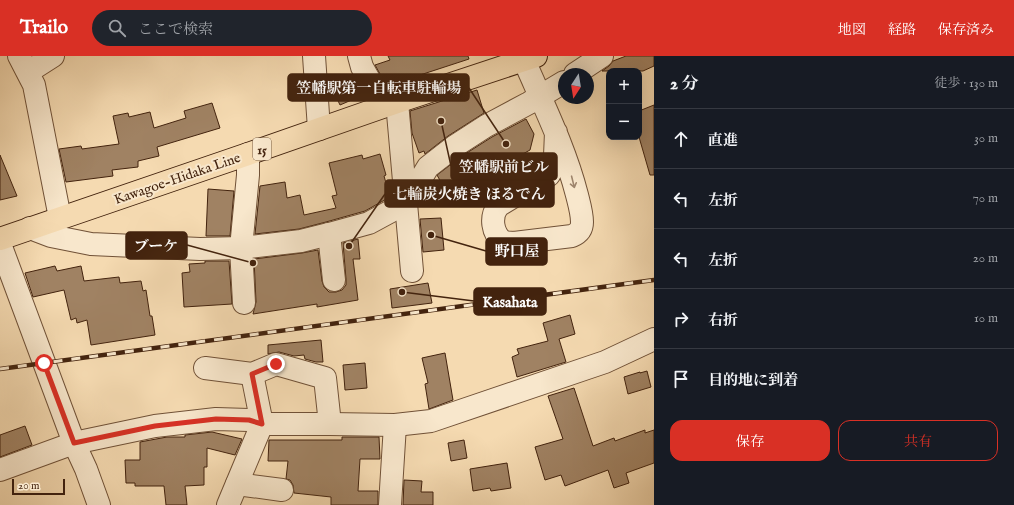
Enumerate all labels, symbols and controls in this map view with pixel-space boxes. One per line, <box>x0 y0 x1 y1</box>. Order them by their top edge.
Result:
search box <box>92 10 372 46</box>
text: Trailo <box>20 16 68 40</box>
icon: search <box>106 17 128 39</box>
text: ここで検索 <box>138 20 213 39</box>
text: 地図 <box>838 21 866 39</box>
text: 経路 <box>888 21 916 39</box>
text: 保存済み <box>938 21 994 39</box>
north arrow <box>558 68 594 104</box>
map controls <box>606 68 642 140</box>
button: + <box>606 68 642 104</box>
callout: 笠幡駅第一自転車駐輪場 <box>288 74 469 101</box>
text: 2 分 <box>670 74 699 95</box>
text: 徒歩 · 130 m <box>934 75 998 92</box>
text: 笠幡駅第一自転車駐輪場 <box>296 79 462 98</box>
button: − <box>606 104 642 140</box>
icon: ahead <box>670 128 692 150</box>
text: 30 m <box>974 130 998 147</box>
text: 直進 <box>708 131 738 150</box>
road number: 15 <box>253 138 271 160</box>
street label: Kawagoe-Hidaka Line <box>112 149 244 209</box>
callout: 笠幡駅前ビル <box>451 153 557 180</box>
text: 笠幡駅前ビル <box>459 158 549 177</box>
one-way arrow <box>570 175 578 188</box>
callout: 七輪炭火焼き ほるでん <box>385 180 554 207</box>
text: 七輪炭火焼き ほるでん <box>392 185 546 204</box>
icon: left <box>670 188 692 210</box>
text: 70 m <box>973 190 998 207</box>
text: 左折 <box>708 191 738 210</box>
callout: ブーケ <box>126 232 187 259</box>
text: ブーケ <box>134 237 178 256</box>
callout: 野口屋 <box>486 238 547 265</box>
text: 野口屋 <box>494 242 540 261</box>
icon: left <box>670 248 692 270</box>
text: 20 m <box>973 250 998 267</box>
text: 左折 <box>708 251 738 270</box>
callout: Kasahata <box>474 288 546 315</box>
text: Kasahata <box>482 293 538 312</box>
icon: right <box>670 308 692 330</box>
text: 10 m <box>974 310 998 327</box>
text: 右折 <box>708 311 738 330</box>
route start <box>35 354 53 372</box>
route end <box>267 355 285 373</box>
icon: arrive <box>670 368 692 390</box>
text: 目的地に到着 <box>708 371 798 390</box>
button: 保存 <box>670 420 830 461</box>
button: 共有 <box>838 420 998 461</box>
scale bar <box>12 477 65 496</box>
text: 20 m <box>18 479 39 493</box>

